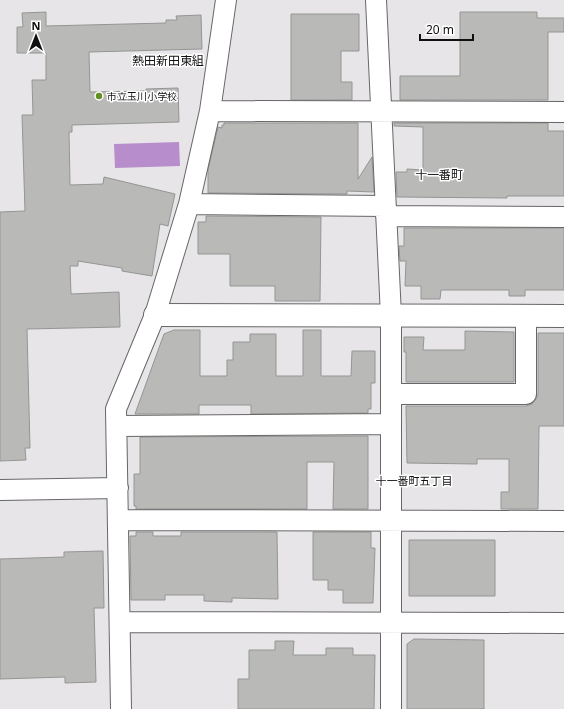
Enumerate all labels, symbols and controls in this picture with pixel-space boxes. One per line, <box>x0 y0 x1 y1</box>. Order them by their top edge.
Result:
north arrow <box>16 16 56 56</box>
scale bar <box>420 16 473 42</box>
text: N <box>32 18 40 33</box>
text: 20 m <box>426 21 454 38</box>
district label: 熱田新田東組 <box>132 52 204 69</box>
place label: 市立玉川小学校 <box>107 89 177 103</box>
marker: 市立玉川小学校 <box>94 91 104 101</box>
district label: 十一番町 <box>415 166 463 183</box>
district label: 十一番町五丁目 <box>376 473 453 488</box>

